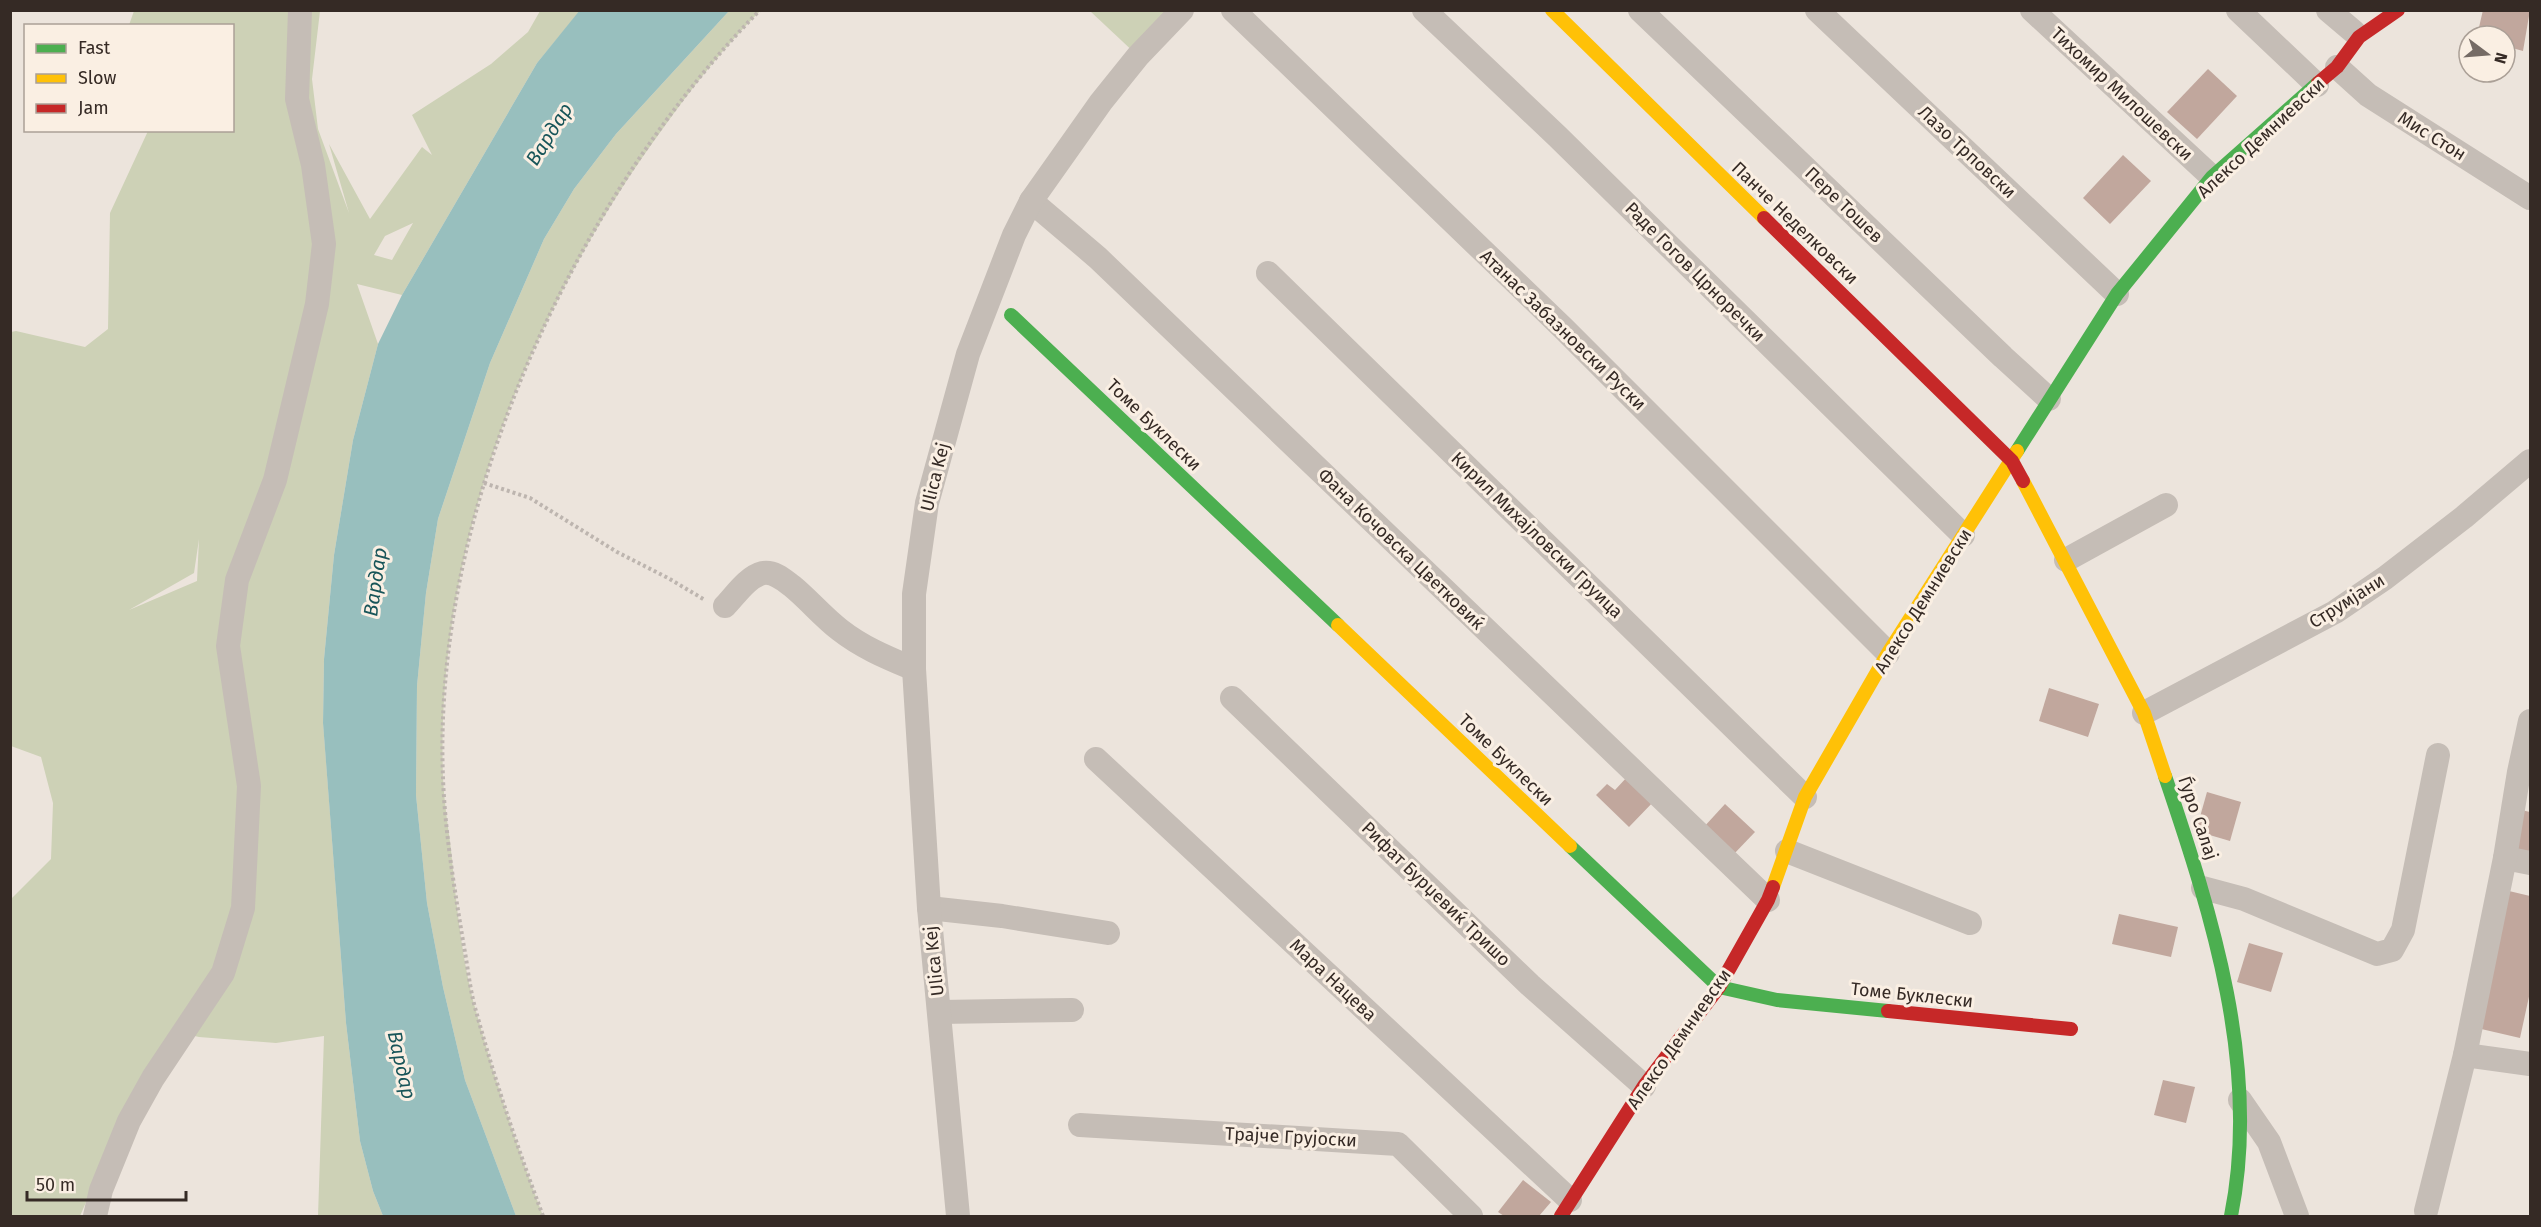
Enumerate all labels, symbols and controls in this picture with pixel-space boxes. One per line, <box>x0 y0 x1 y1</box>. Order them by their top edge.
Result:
street label: Тихомир Милошевски <box>2047 23 2197 165</box>
legend <box>24 24 234 132</box>
north arrow <box>2457 24 2517 84</box>
text: Fast <box>78 37 111 59</box>
text: N <box>2490 50 2512 66</box>
text: Slow <box>78 67 117 89</box>
street label: Алексо Демниевски <box>2193 73 2329 203</box>
text: Jam <box>78 97 109 119</box>
water label: Вардар <box>520 98 578 170</box>
street label: Лазо Трповски <box>1913 101 2021 203</box>
street label: Мис Стон <box>2394 106 2470 166</box>
street label: Панче Неделковски <box>1727 157 1863 289</box>
street label: Пере Тошев <box>1800 162 1888 248</box>
street label: Раде Гогов Црноречки <box>1620 197 1770 347</box>
street label: Атанас Забазновски Руски <box>1475 245 1651 415</box>
street label: Томе Буклески <box>1102 374 1206 476</box>
street label: Ulica Kej <box>916 440 954 514</box>
street label: Кирил Михајловски Груица <box>1447 447 1627 623</box>
street label: Фана Кочовска Цветковиќ <box>1313 464 1489 635</box>
street label: Алексо Демниевски <box>1870 525 1976 677</box>
water label: Вардар <box>358 546 392 618</box>
street label: Струмјани <box>2305 569 2389 633</box>
street label: Томе Буклески <box>1454 709 1558 811</box>
street label: Ѓуро Салај <box>2173 773 2224 863</box>
street label: Рифат Бурџевиќ Тришо <box>1357 817 1515 971</box>
street label: Ulica Kej <box>919 925 949 997</box>
street label: Мара Нацева <box>1285 934 1381 1026</box>
street label: Алексо Демниевски <box>1622 965 1736 1113</box>
street label: Томе Буклески <box>1850 978 1974 1012</box>
water label: Вардар <box>383 1029 421 1101</box>
street label: Трајче Грујоски <box>1225 1123 1357 1151</box>
scale bar <box>27 1164 186 1202</box>
text: 50 m <box>36 1174 75 1196</box>

